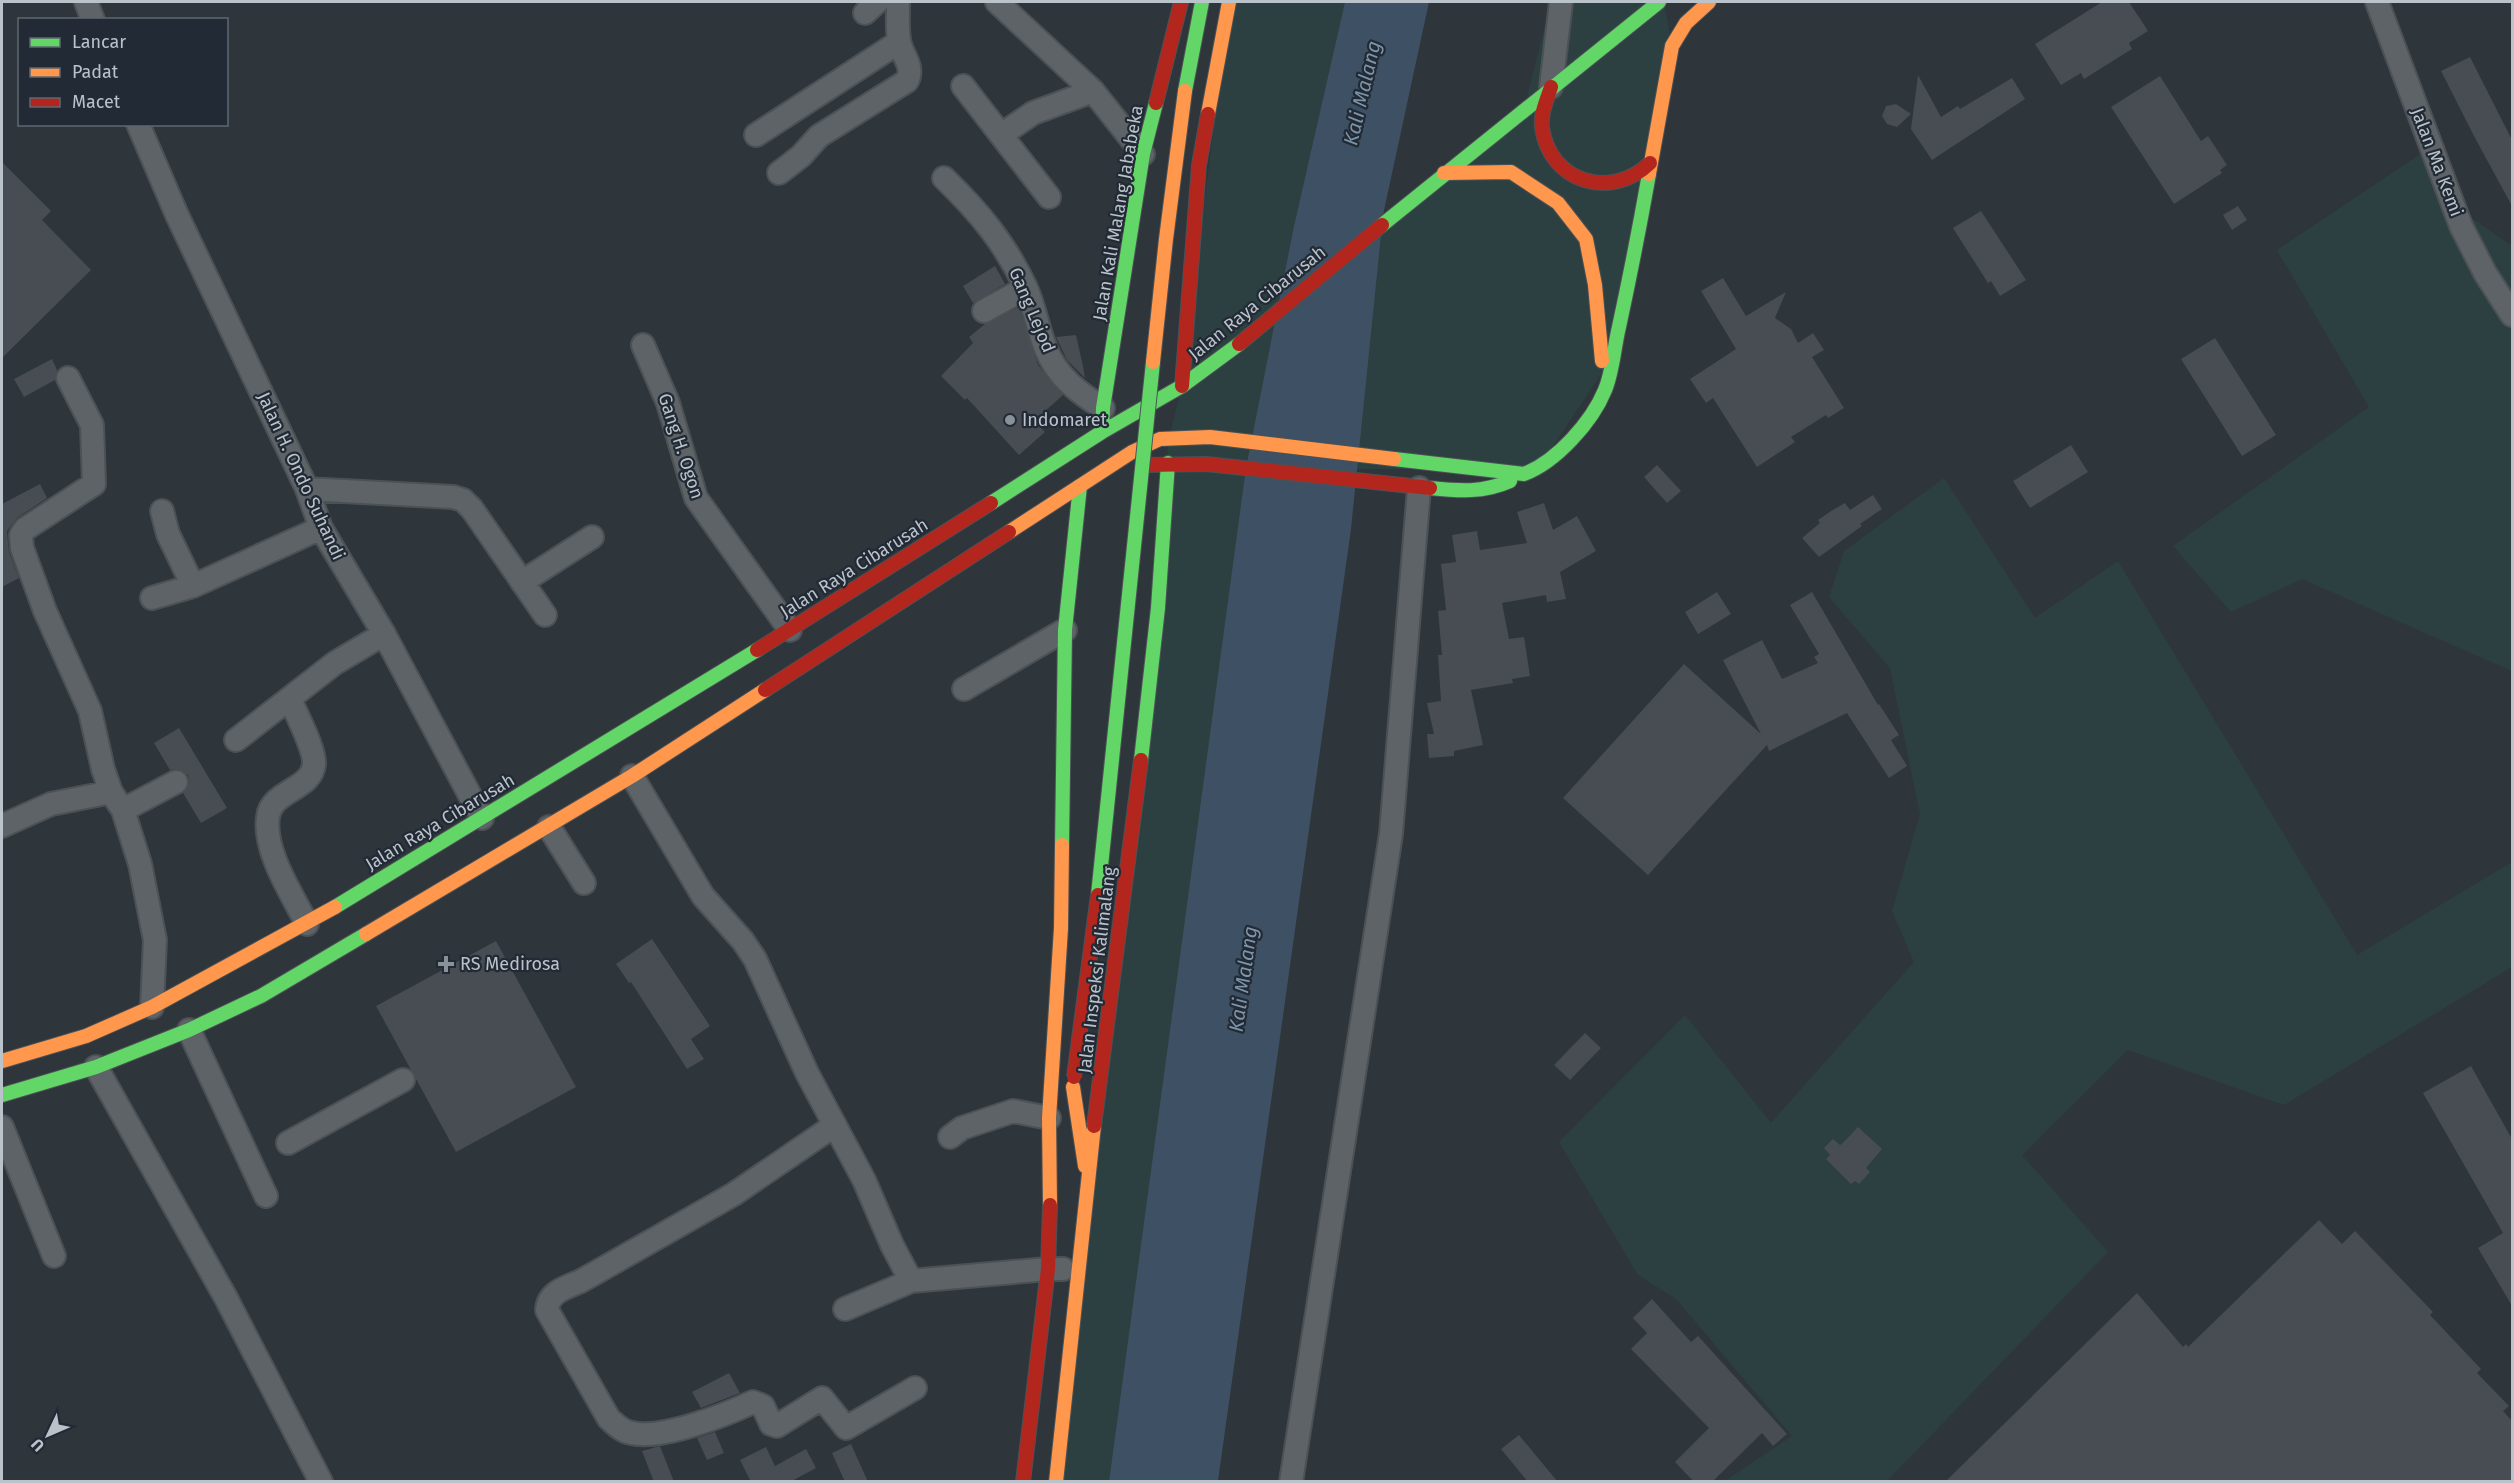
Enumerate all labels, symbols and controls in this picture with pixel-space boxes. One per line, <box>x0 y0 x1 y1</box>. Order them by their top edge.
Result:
legend <box>18 18 228 126</box>
text: Lancar <box>72 31 126 53</box>
water label: Kali Malang <box>1338 38 1386 148</box>
text: Padat <box>72 61 119 83</box>
text: Macet <box>72 91 121 113</box>
street label: Jalan Kali Malang Jababeka <box>1088 103 1148 323</box>
street label: Jalan Ma Kemi <box>2406 105 2468 219</box>
street label: Jalan Raya Cibarusah <box>1184 241 1330 365</box>
street label: Gang Lejod <box>1004 264 1060 356</box>
street label: Jalan H. Ondo Suhandi <box>252 389 350 563</box>
street label: Gang H. Ogon <box>654 390 708 502</box>
place label: Indomaret <box>1022 409 1108 431</box>
marker: Indomaret <box>1003 413 1017 427</box>
street label: Jalan Raya Cibarusah <box>776 514 932 622</box>
street label: Jalan Raya Cibarusah <box>361 769 519 875</box>
street label: Jalan Inspeksi Kalimalang <box>1073 865 1121 1075</box>
water label: Kali Malang <box>1224 925 1262 1033</box>
place label: RS Medirosa <box>460 953 560 975</box>
marker: RS Medirosa <box>437 955 455 973</box>
north arrow <box>18 1405 78 1465</box>
text: U <box>27 1435 48 1455</box>

